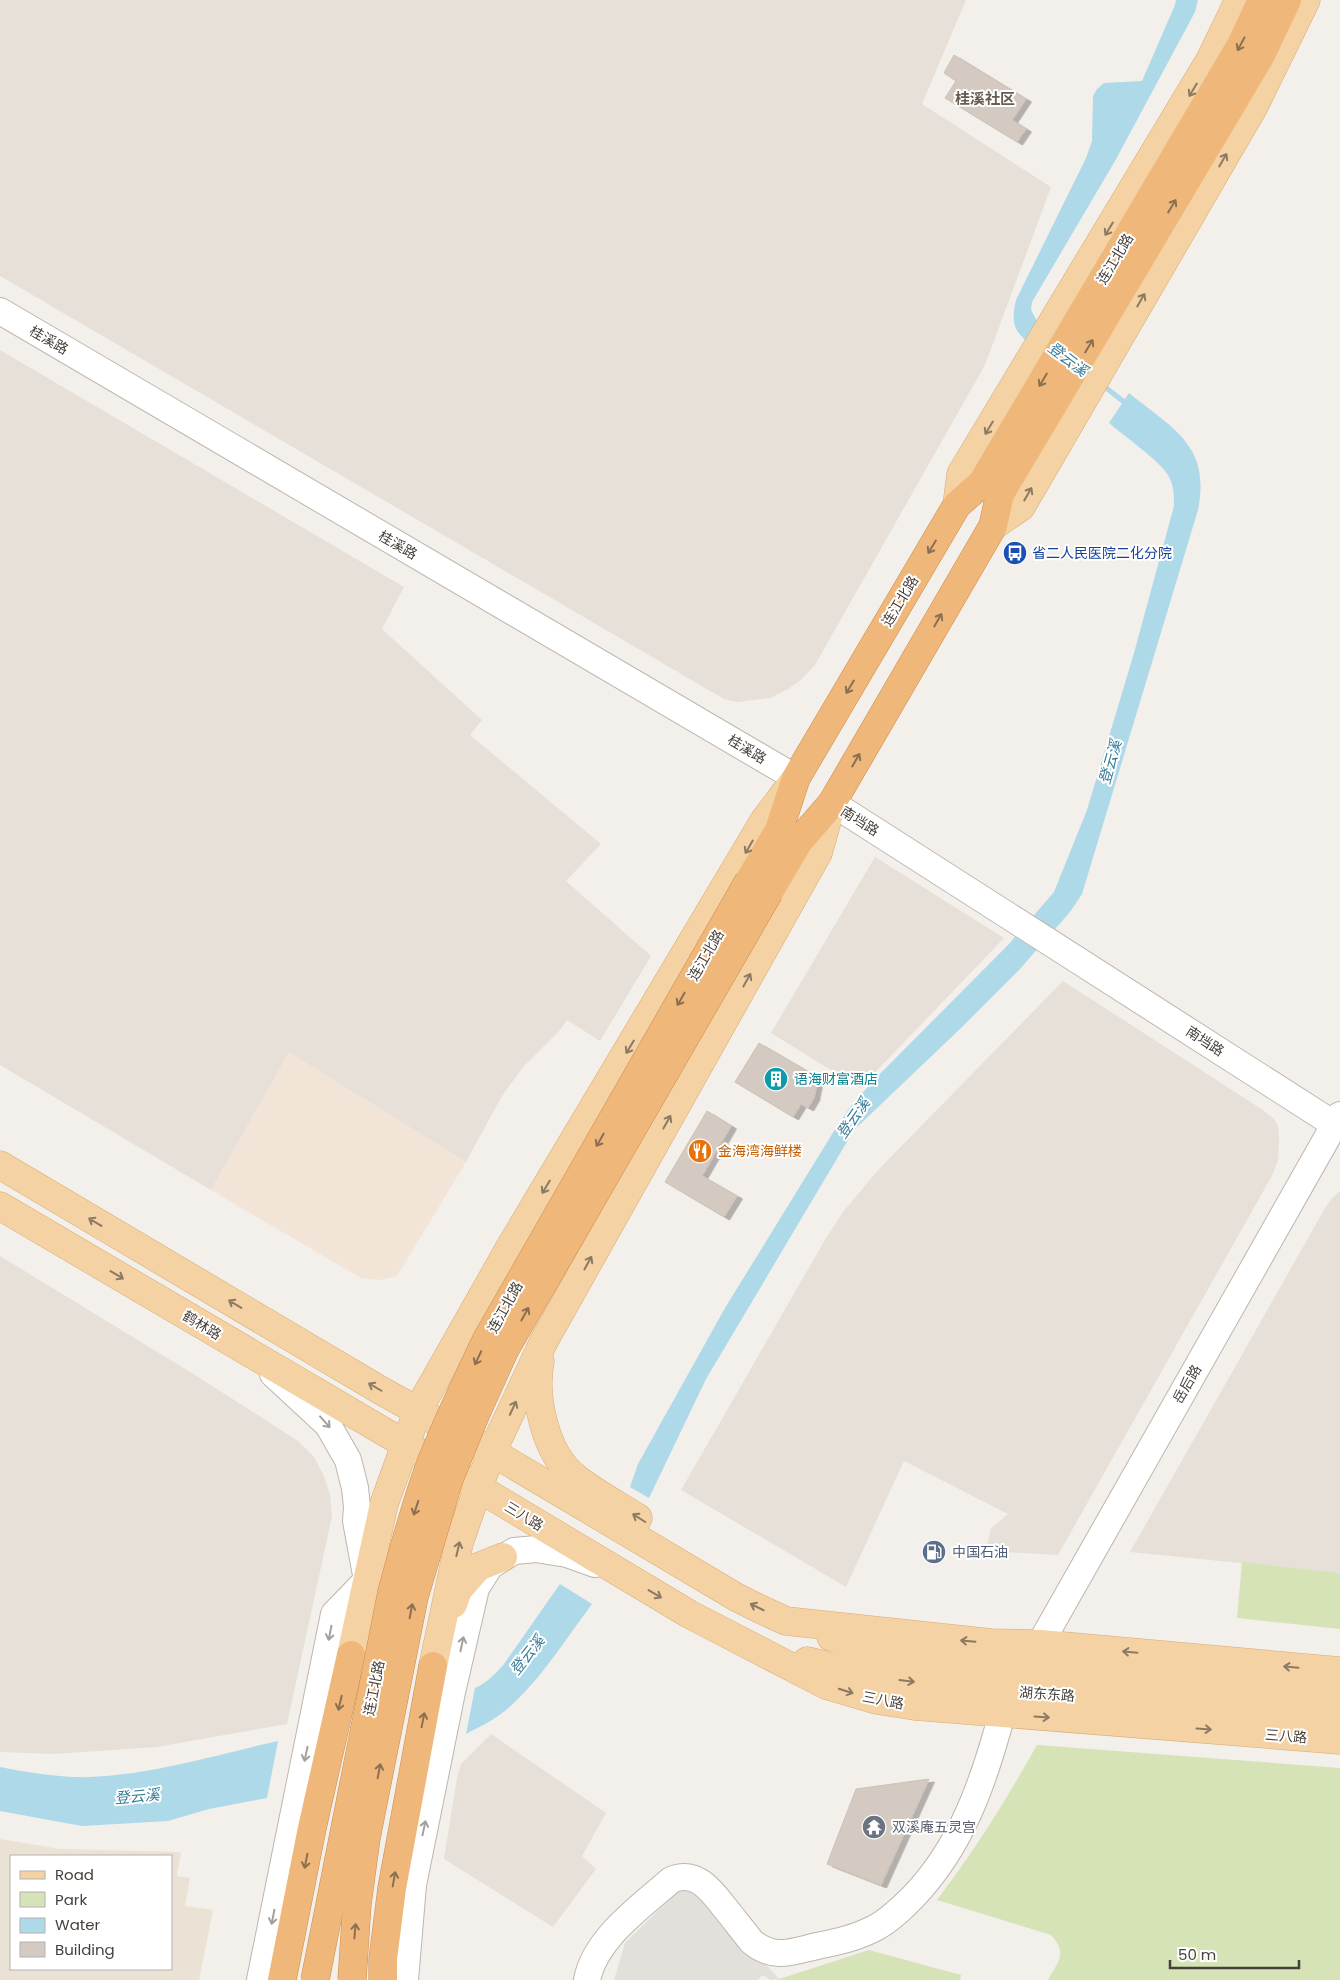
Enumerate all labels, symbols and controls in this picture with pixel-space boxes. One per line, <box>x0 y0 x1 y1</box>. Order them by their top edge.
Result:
one-way arrow <box>1236 36 1245 51</box>
one-way arrow <box>1187 82 1197 96</box>
district label: 桂溪社区 <box>955 88 1015 109</box>
one-way arrow <box>1218 152 1228 167</box>
one-way arrow <box>1167 199 1177 213</box>
one-way arrow <box>1103 221 1113 235</box>
street label: 连江北路 <box>1092 230 1138 288</box>
one-way arrow <box>1137 293 1147 308</box>
street label: 桂溪路 <box>26 321 72 359</box>
water label: 登云溪 <box>1044 337 1094 382</box>
one-way arrow <box>1084 339 1094 353</box>
one-way arrow <box>1038 372 1048 387</box>
one-way arrow <box>983 421 993 435</box>
one-way arrow <box>1024 488 1034 502</box>
street label: 桂溪路 <box>375 526 421 564</box>
one-way arrow <box>927 540 937 554</box>
bus stop icon: 省二人民医院二化分院 <box>1002 540 1028 566</box>
place label: 省二人民医院二化分院 <box>1032 543 1172 563</box>
street label: 连江北路 <box>877 572 923 630</box>
one-way arrow <box>933 613 943 628</box>
one-way arrow <box>844 680 854 694</box>
street label: 桂溪路 <box>724 730 770 768</box>
water label: 登云溪 <box>1094 736 1127 787</box>
one-way arrow <box>852 754 862 768</box>
street label: 南垱路 <box>837 801 883 841</box>
one-way arrow <box>743 840 753 854</box>
street label: 连江北路 <box>683 926 729 984</box>
one-way arrow <box>743 973 752 988</box>
one-way arrow <box>676 991 686 1005</box>
street label: 南垱路 <box>1182 1021 1228 1061</box>
one-way arrow <box>624 1040 634 1054</box>
building icon: 语海财富酒店 <box>763 1066 789 1092</box>
place label: 语海财富酒店 <box>794 1069 878 1089</box>
water label: 登云溪 <box>831 1092 876 1142</box>
one-way arrow <box>662 1114 672 1129</box>
one-way arrow <box>595 1132 605 1147</box>
restaurant icon: 金海湾海鲜楼 <box>687 1138 713 1164</box>
place label: 金海湾海鲜楼 <box>718 1141 802 1161</box>
one-way arrow <box>541 1179 551 1193</box>
one-way arrow <box>89 1216 103 1226</box>
one-way arrow <box>583 1257 593 1271</box>
one-way arrow <box>110 1271 124 1281</box>
street label: 连江北路 <box>483 1278 527 1336</box>
one-way arrow <box>229 1299 243 1309</box>
street label: 鹤林路 <box>179 1306 225 1344</box>
one-way arrow <box>520 1306 530 1321</box>
one-way arrow <box>473 1350 482 1365</box>
street label: 岳后路 <box>1168 1361 1206 1407</box>
one-way arrow <box>368 1382 383 1391</box>
one-way arrow <box>509 1401 518 1416</box>
one-way arrow <box>319 1415 331 1428</box>
street label: 三八路 <box>501 1497 547 1535</box>
one-way arrow <box>411 1500 421 1516</box>
one-way arrow <box>632 1513 646 1523</box>
fuel station icon: 中国石油 <box>921 1539 947 1565</box>
one-way arrow <box>454 1542 463 1558</box>
place label: 中国石油 <box>952 1542 1008 1562</box>
one-way arrow <box>647 1589 661 1599</box>
one-way arrow <box>750 1602 765 1611</box>
one-way arrow <box>407 1604 416 1620</box>
one-way arrow <box>325 1625 335 1641</box>
water label: 登云溪 <box>505 1629 550 1679</box>
one-way arrow <box>960 1636 976 1645</box>
one-way arrow <box>458 1637 467 1653</box>
one-way arrow <box>1122 1647 1138 1657</box>
street label: 连江北路 <box>359 1659 389 1717</box>
one-way arrow <box>1284 1662 1300 1671</box>
one-way arrow <box>899 1676 915 1686</box>
street label: 湖东东路 <box>1018 1682 1076 1706</box>
street label: 三八路 <box>860 1686 906 1714</box>
one-way arrow <box>838 1687 854 1697</box>
one-way arrow <box>335 1694 345 1710</box>
one-way arrow <box>419 1712 429 1728</box>
one-way arrow <box>1033 1712 1049 1722</box>
one-way arrow <box>1195 1725 1211 1734</box>
street label: 三八路 <box>1264 1725 1308 1747</box>
one-way arrow <box>301 1746 310 1762</box>
one-way arrow <box>375 1763 384 1779</box>
water label: 登云溪 <box>114 1783 162 1808</box>
temple icon: 双溪庵五灵宫 <box>861 1814 887 1840</box>
place label: 双溪庵五灵宫 <box>892 1817 976 1837</box>
one-way arrow <box>420 1820 429 1836</box>
one-way arrow <box>300 1853 310 1869</box>
legend <box>10 1855 172 1970</box>
text: Road <box>55 1864 94 1885</box>
one-way arrow <box>389 1872 399 1888</box>
text: Park <box>55 1889 87 1910</box>
one-way arrow <box>267 1909 277 1925</box>
text: Water <box>55 1914 101 1935</box>
one-way arrow <box>351 1924 360 1940</box>
scale bar <box>1170 1938 1299 1970</box>
text: Building <box>55 1939 115 1960</box>
text: 50 m <box>1178 1944 1216 1965</box>

